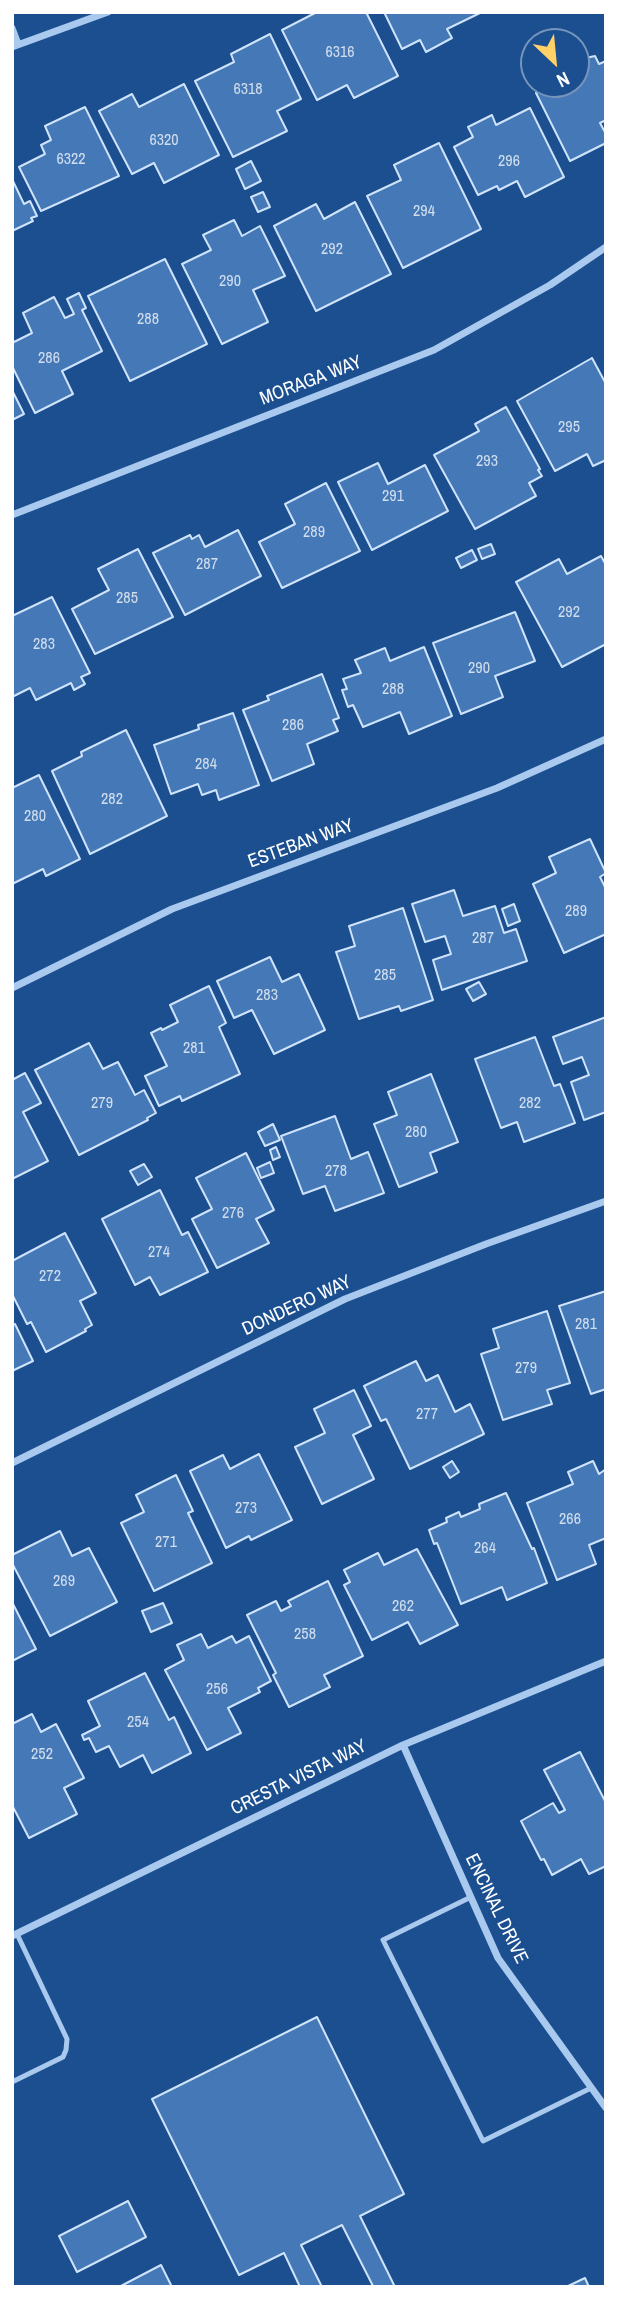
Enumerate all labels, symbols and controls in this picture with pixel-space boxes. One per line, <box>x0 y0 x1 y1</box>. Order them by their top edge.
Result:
north arrow <box>520 28 590 98</box>
house number: 6316 <box>325 43 355 63</box>
text: N <box>553 66 574 94</box>
house number: 6318 <box>233 80 263 100</box>
house number: 6320 <box>149 131 179 151</box>
house number: 6322 <box>56 150 86 170</box>
house number: 296 <box>498 152 520 172</box>
house number: 294 <box>413 202 435 222</box>
house number: 292 <box>321 240 343 260</box>
house number: 290 <box>219 272 241 292</box>
house number: 288 <box>137 310 159 330</box>
house number: 286 <box>38 349 60 369</box>
street label: MORAGA WAY <box>257 351 365 411</box>
house number: 295 <box>558 418 580 438</box>
house number: 293 <box>476 452 498 472</box>
house number: 291 <box>382 487 404 507</box>
house number: 289 <box>303 523 325 543</box>
house number: 287 <box>196 555 218 575</box>
house number: 285 <box>116 589 138 609</box>
house number: 292 <box>558 603 580 623</box>
house number: 283 <box>33 635 55 655</box>
house number: 290 <box>468 659 490 679</box>
house number: 288 <box>382 680 404 700</box>
house number: 286 <box>282 716 304 736</box>
house number: 284 <box>195 755 217 775</box>
house number: 282 <box>101 790 123 810</box>
house number: 280 <box>24 807 46 827</box>
street label: ESTEBAN WAY <box>245 814 357 874</box>
house number: 289 <box>565 902 587 922</box>
house number: 287 <box>472 929 494 949</box>
house number: 285 <box>374 966 396 986</box>
house number: 283 <box>256 986 278 1006</box>
house number: 281 <box>183 1039 205 1059</box>
house number: 279 <box>91 1094 113 1114</box>
house number: 282 <box>519 1094 541 1114</box>
house number: 280 <box>405 1123 427 1143</box>
house number: 278 <box>325 1162 347 1182</box>
house number: 276 <box>222 1204 244 1224</box>
house number: 274 <box>148 1243 170 1263</box>
house number: 272 <box>39 1267 61 1287</box>
street label: DONDERO WAY <box>239 1271 355 1341</box>
house number: 281 <box>575 1315 597 1335</box>
house number: 279 <box>515 1359 537 1379</box>
house number: 277 <box>416 1405 438 1425</box>
house number: 273 <box>235 1499 257 1519</box>
house number: 266 <box>559 1510 581 1530</box>
house number: 271 <box>155 1533 177 1553</box>
house number: 264 <box>474 1539 496 1559</box>
house number: 269 <box>53 1572 75 1592</box>
house number: 262 <box>392 1597 414 1617</box>
house number: 258 <box>294 1625 316 1645</box>
house number: 256 <box>206 1680 228 1700</box>
house number: 254 <box>127 1713 149 1733</box>
street label: CRESTA VISTA WAY <box>227 1735 371 1821</box>
house number: 252 <box>31 1745 53 1765</box>
street label: ENCINAL DRIVE <box>460 1850 532 1968</box>

